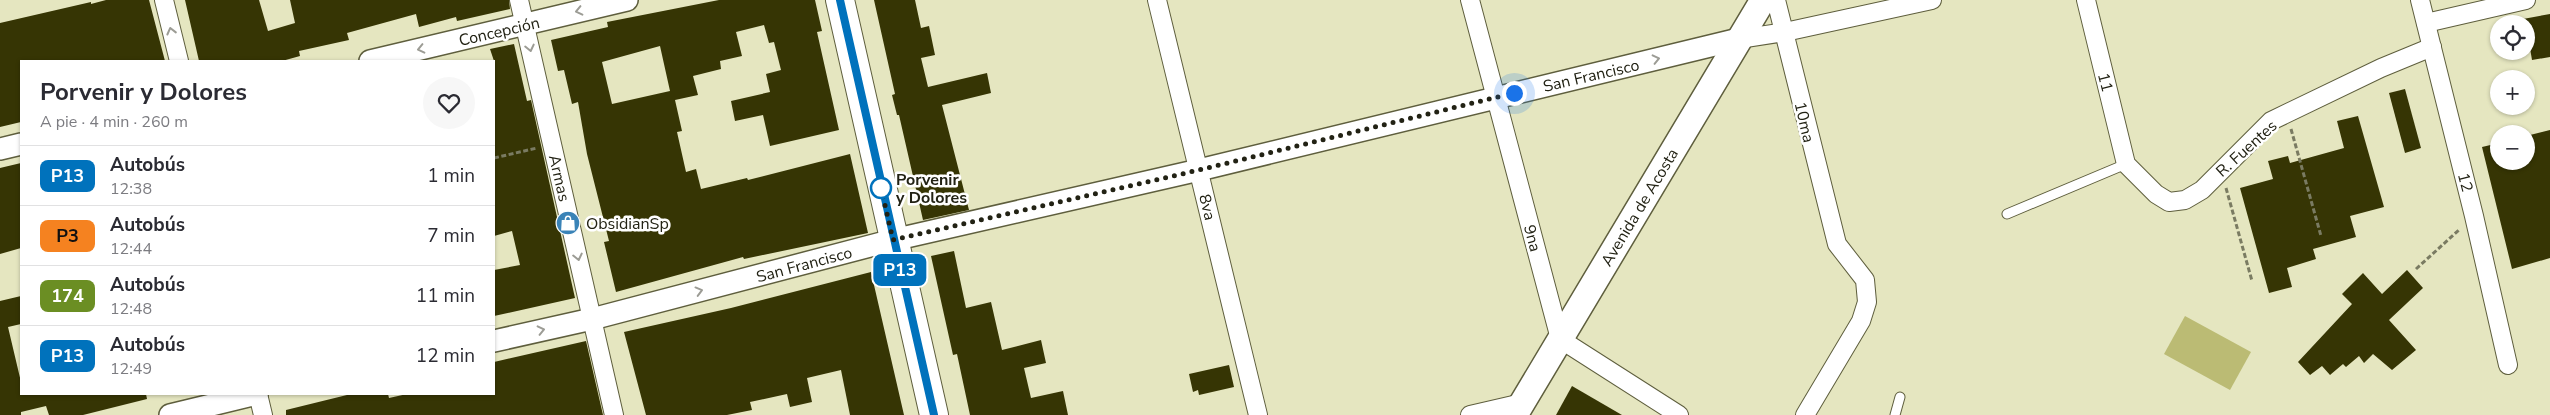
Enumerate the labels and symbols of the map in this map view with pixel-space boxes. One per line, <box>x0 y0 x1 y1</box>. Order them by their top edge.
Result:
one-way arrow <box>575 5 584 16</box>
street label: Concepción <box>457 12 542 52</box>
one-way arrow <box>167 27 177 35</box>
one-way arrow <box>417 43 426 54</box>
one-way arrow <box>524 43 535 52</box>
street label: San Francisco <box>1541 54 1642 98</box>
one-way arrow <box>1652 54 1661 65</box>
street label: 11 <box>2092 70 2118 94</box>
your location <box>1502 81 1527 106</box>
street label: 10ma <box>1789 100 1819 145</box>
street label: R. Fuentes <box>2211 115 2282 182</box>
street label: Avenida de Acosta <box>1596 144 1684 271</box>
street label: Armas <box>543 153 575 204</box>
place label: Porvenir y Dolores <box>895 169 967 209</box>
street label: 12 <box>2452 170 2478 194</box>
marker: Porvenir y Dolores <box>870 177 892 199</box>
street label: 8va <box>1193 192 1221 223</box>
shop icon: ObsidianSp <box>555 210 581 236</box>
place label: ObsidianSp <box>586 213 669 235</box>
street label: 9na <box>1518 222 1546 254</box>
street label: San Francisco <box>754 242 855 288</box>
one-way arrow <box>572 253 583 262</box>
line badge: P13 <box>871 254 929 286</box>
one-way arrow <box>695 286 703 297</box>
one-way arrow <box>537 325 546 336</box>

